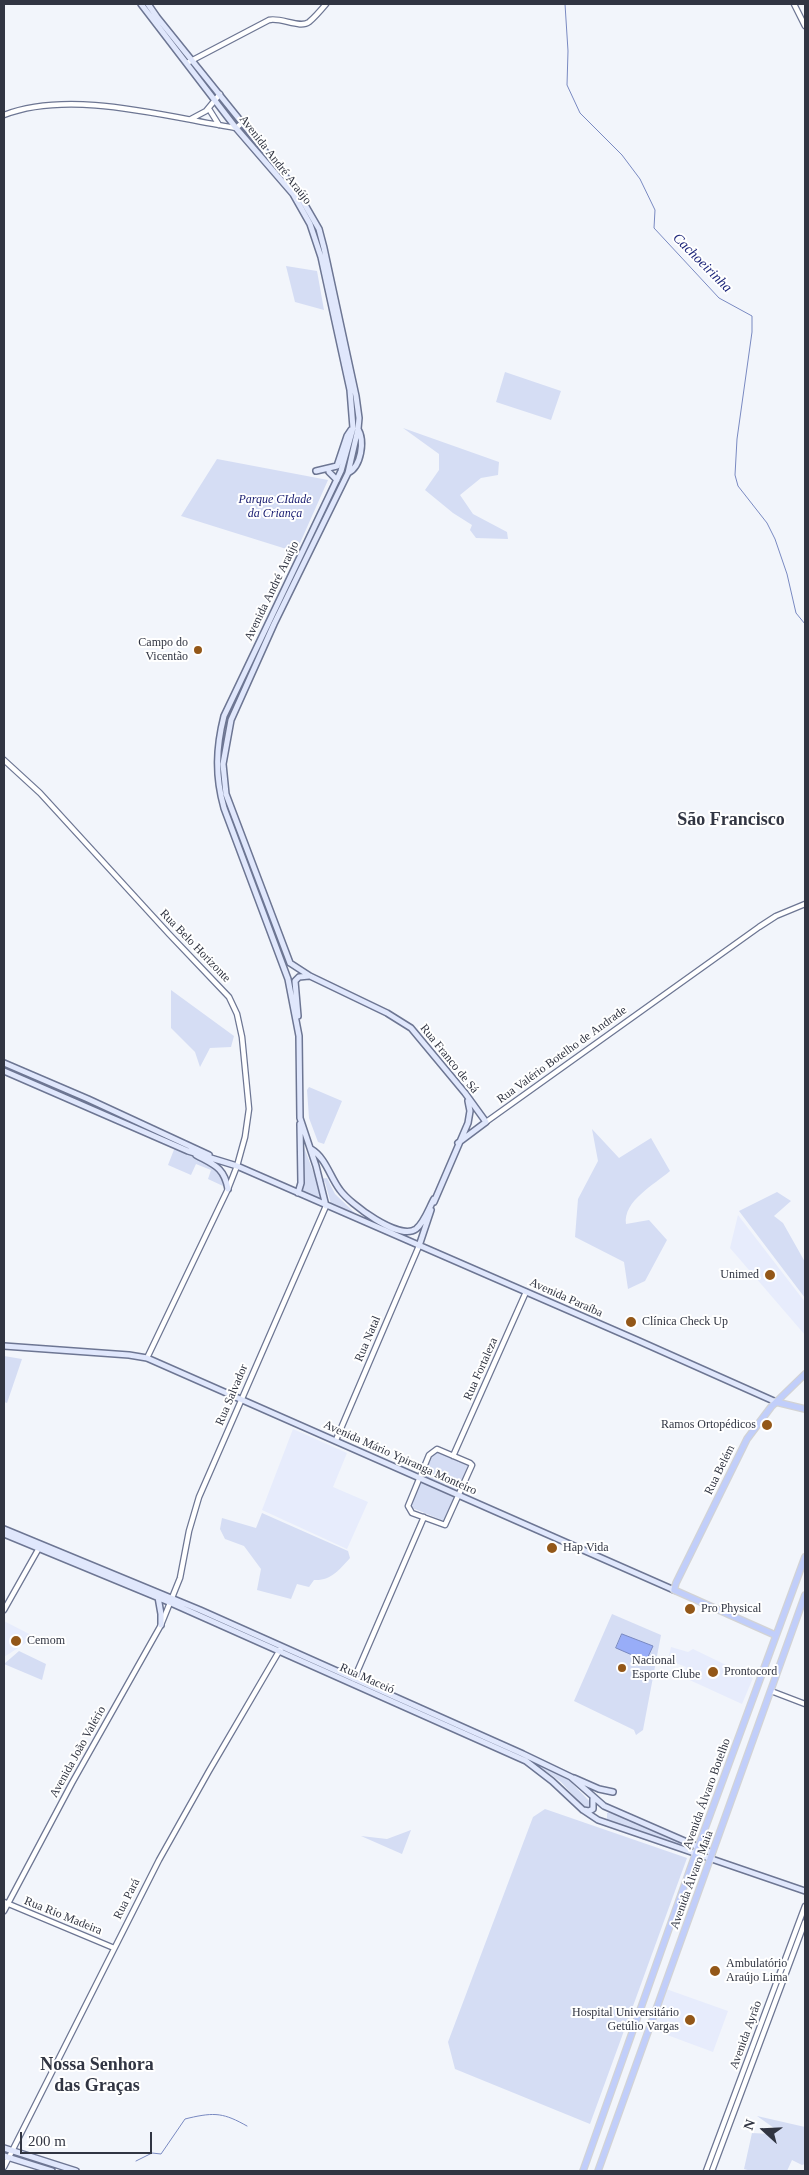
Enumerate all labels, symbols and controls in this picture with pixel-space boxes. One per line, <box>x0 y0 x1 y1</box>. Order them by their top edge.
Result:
street label: Avenida André Araújo <box>236 113 314 207</box>
water label: Cachoeirinha <box>669 230 735 296</box>
park label: Parque CIdade da Criança <box>238 493 312 521</box>
street label: Avenida André Araújo <box>242 539 302 643</box>
place label: Campo do Vicentão <box>138 636 188 664</box>
marker: Campo do Vicentão <box>192 644 204 656</box>
district label: São Francisco <box>677 809 785 831</box>
street label: Rua Belo Horizonte <box>156 906 234 986</box>
street label: Rua Valério Botelho de Andrade <box>494 1003 630 1107</box>
street label: Rua Franco de Sá <box>417 1021 481 1097</box>
place label: Unimed <box>720 1268 759 1282</box>
marker: Unimed <box>763 1268 777 1282</box>
street label: Avenida Paraíba <box>527 1275 605 1321</box>
street label: Rua Natal <box>352 1314 384 1364</box>
marker: Clínica Check Up <box>624 1315 638 1329</box>
place label: Clínica Check Up <box>642 1315 728 1329</box>
street label: Rua Fortaleza <box>461 1335 501 1403</box>
street label: Rua Salvador <box>213 1362 251 1428</box>
street label: Avenida Mário Ypiranga Monteiro <box>321 1418 479 1498</box>
place label: Ramos Ortopédicos <box>661 1418 756 1432</box>
marker: Ramos Ortopédicos <box>760 1418 774 1432</box>
street label: Rua Belém <box>702 1443 738 1497</box>
marker: Hap Vida <box>545 1541 559 1555</box>
place label: Hap Vida <box>563 1541 609 1555</box>
marker: Pro Physical <box>683 1602 697 1616</box>
place label: Pro Physical <box>701 1602 761 1616</box>
marker: Cemom <box>9 1634 23 1648</box>
place label: Cemom <box>27 1634 65 1648</box>
place label: Nacional Esporte Clube <box>632 1654 700 1682</box>
street label: Rua Maceió <box>337 1661 397 1697</box>
marker: Nacional Esporte Clube <box>616 1662 628 1674</box>
marker: Prontocord <box>706 1665 720 1679</box>
place label: Prontocord <box>724 1665 777 1679</box>
street label: Avenida João Valério <box>47 1704 109 1800</box>
street label: Avenida Álvaro Botelho <box>680 1737 734 1851</box>
street label: Avenida Álvaro Maia <box>667 1829 717 1931</box>
street label: Rua Pará <box>111 1876 143 1922</box>
street label: Rua Rio Madeira <box>22 1894 104 1938</box>
place label: Ambulatório Araújo Lima <box>726 1957 788 1985</box>
marker: Ambulatório Araújo Lima <box>708 1964 722 1978</box>
street label: Avenida Ayrão <box>727 1999 765 2071</box>
place label: Hospital Universitário Getúlio Vargas <box>572 2006 679 2034</box>
marker: Hospital Universitário Getúlio Vargas <box>683 2013 697 2027</box>
district label: Nossa Senhora das Graças <box>40 2054 154 2096</box>
north arrow <box>739 2105 789 2155</box>
text: N <box>741 2117 758 2132</box>
scale bar <box>22 2122 155 2154</box>
text: 200 m <box>28 2133 66 2149</box>

